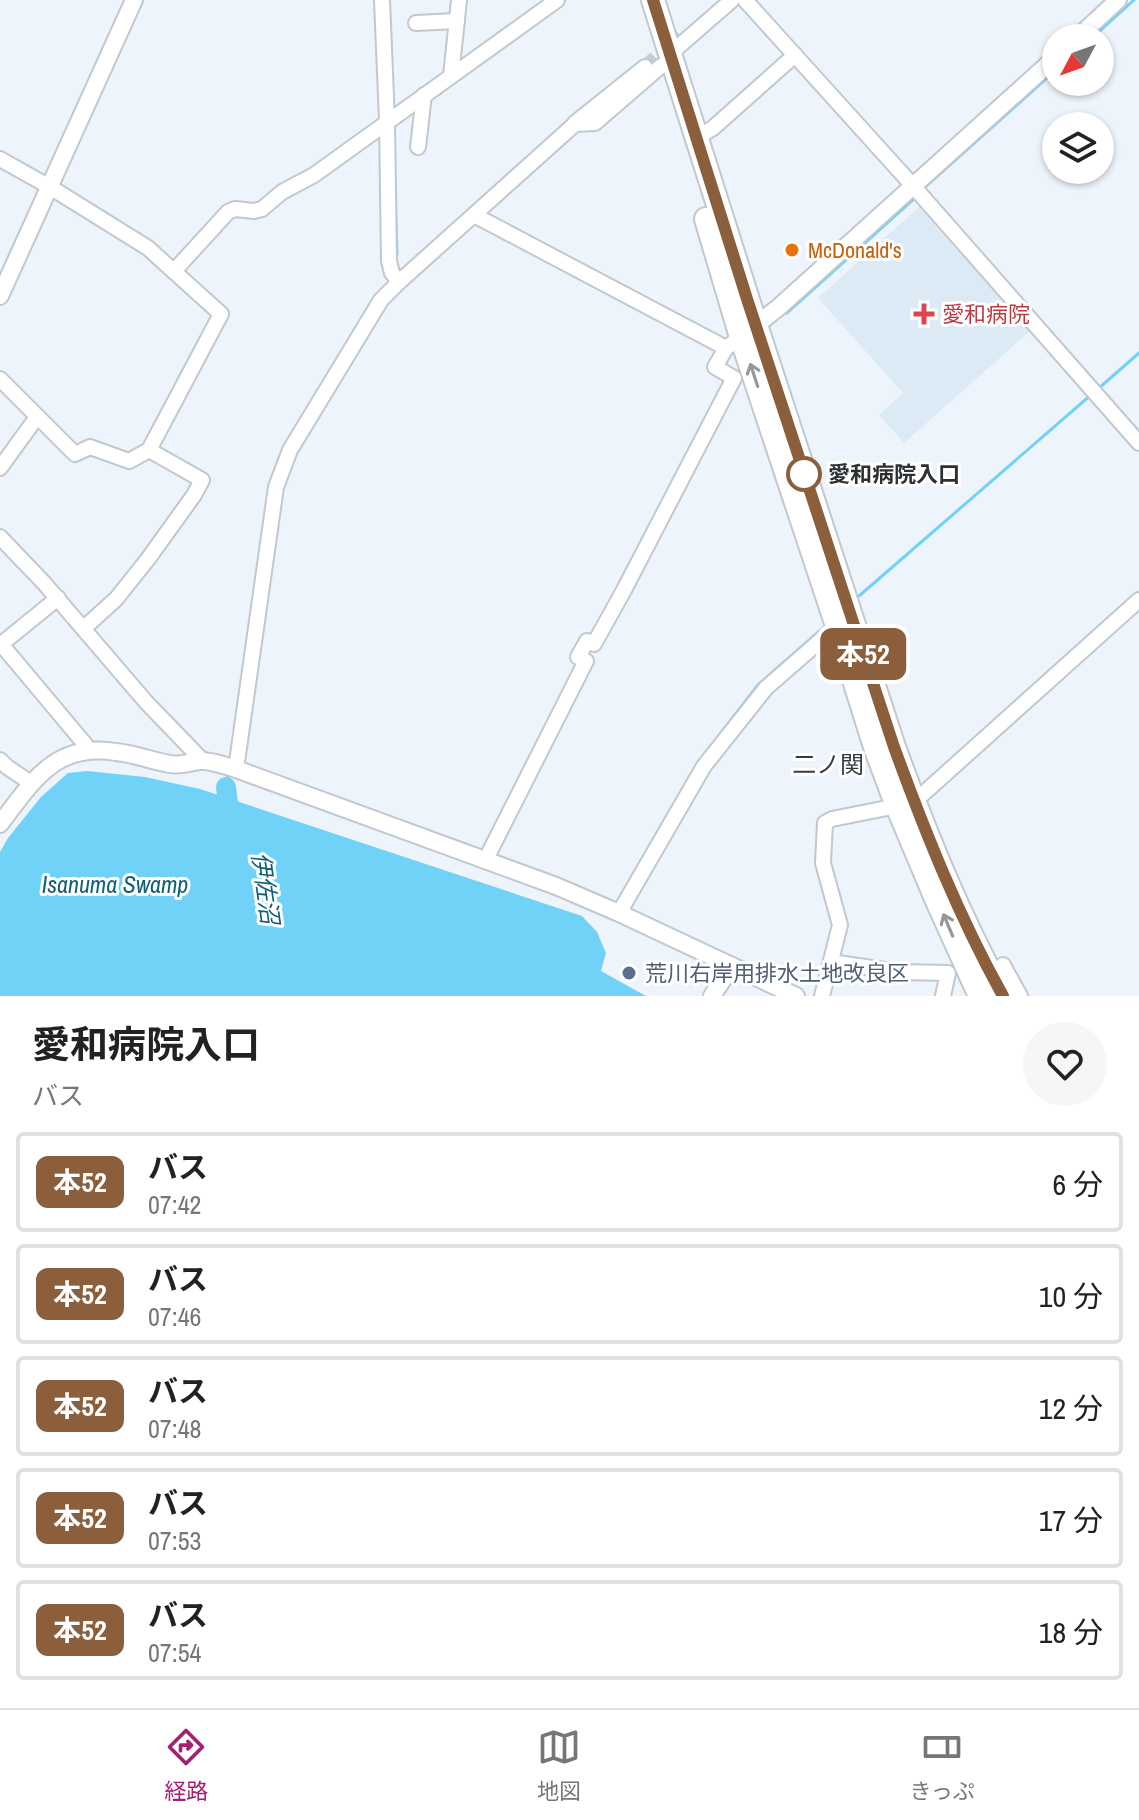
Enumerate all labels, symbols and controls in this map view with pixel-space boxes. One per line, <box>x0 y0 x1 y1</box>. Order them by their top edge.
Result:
north arrow <box>1042 24 1114 96</box>
map controls <box>1042 24 1114 184</box>
button: layers <box>1042 112 1114 184</box>
place label: McDonald's <box>808 235 902 265</box>
marker: McDonald's <box>783 241 801 259</box>
place label: 愛和病院 <box>942 299 1030 329</box>
marker: 愛和病院 <box>913 303 935 325</box>
one-way arrow <box>745 362 760 387</box>
marker: 愛和病院入口 <box>787 457 821 491</box>
place label: 愛和病院入口 <box>828 459 960 489</box>
line badge: 本52 <box>817 628 909 680</box>
text: 本52 <box>836 635 890 673</box>
district label: 二ノ関 <box>792 748 864 780</box>
water label: 伊佐沼 <box>245 850 287 929</box>
water label: Isanuma Swamp <box>42 868 188 900</box>
one-way arrow <box>939 913 954 938</box>
place label: 荒川右岸用排水土地改良区 <box>645 958 909 988</box>
marker: 荒川右岸用排水土地改良区 <box>620 964 638 982</box>
text: 愛和病院入口 <box>32 1019 260 1070</box>
button: heart <box>1023 1022 1107 1106</box>
text: バス <box>32 1078 84 1113</box>
text: バス <box>148 1147 208 1187</box>
text: 本52 <box>53 1163 107 1201</box>
text: 6 分 <box>1052 1164 1103 1204</box>
text: 07:42 <box>148 1187 201 1222</box>
text: バス <box>148 1259 208 1299</box>
text: 本52 <box>53 1275 107 1313</box>
text: 10 分 <box>1039 1276 1103 1316</box>
text: 07:46 <box>148 1299 201 1334</box>
text: バス <box>148 1371 208 1411</box>
text: 本52 <box>53 1387 107 1425</box>
text: 12 分 <box>1039 1388 1103 1428</box>
text: 07:48 <box>148 1411 201 1446</box>
text: バス <box>148 1483 208 1523</box>
text: 本52 <box>53 1499 107 1537</box>
text: 17 分 <box>1039 1500 1103 1540</box>
text: 07:53 <box>148 1523 201 1558</box>
text: バス <box>148 1595 208 1635</box>
text: 本52 <box>53 1611 107 1649</box>
text: 18 分 <box>1039 1612 1103 1652</box>
text: 07:54 <box>148 1635 201 1670</box>
tab: 経路 <box>164 1725 208 1806</box>
tab: 地図 <box>537 1725 581 1806</box>
tab: きっぷ <box>910 1725 975 1806</box>

